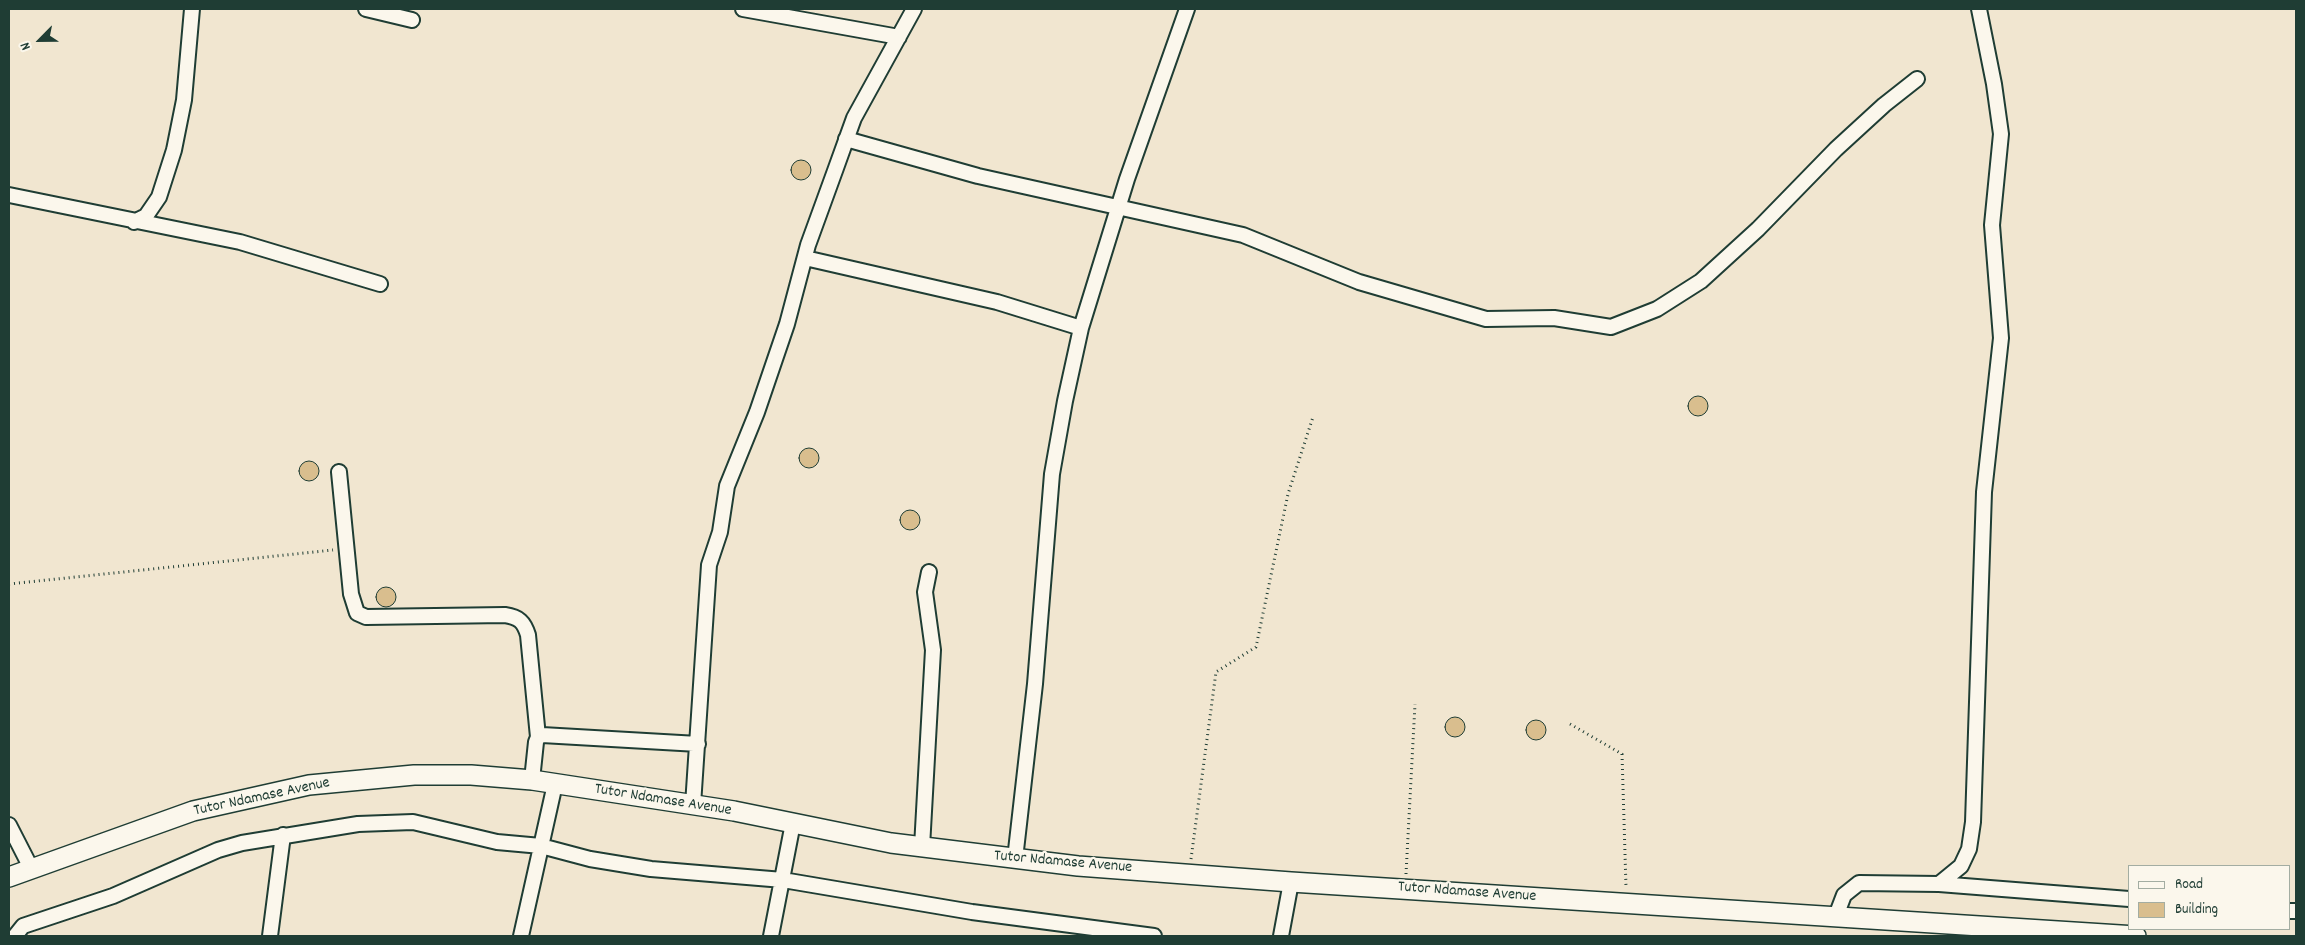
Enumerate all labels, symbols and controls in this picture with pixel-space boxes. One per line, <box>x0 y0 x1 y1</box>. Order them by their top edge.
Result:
north arrow <box>15 15 65 65</box>
text: N <box>16 39 37 53</box>
street label: Tutor Ndamase Avenue <box>192 774 332 822</box>
street label: Tutor Ndamase Avenue <box>593 781 733 821</box>
street label: Tutor Ndamase Avenue <box>993 847 1133 879</box>
legend <box>2128 865 2290 930</box>
text: Road <box>2175 874 2203 896</box>
street label: Tutor Ndamase Avenue <box>1397 879 1537 907</box>
text: Building <box>2175 899 2218 921</box>

